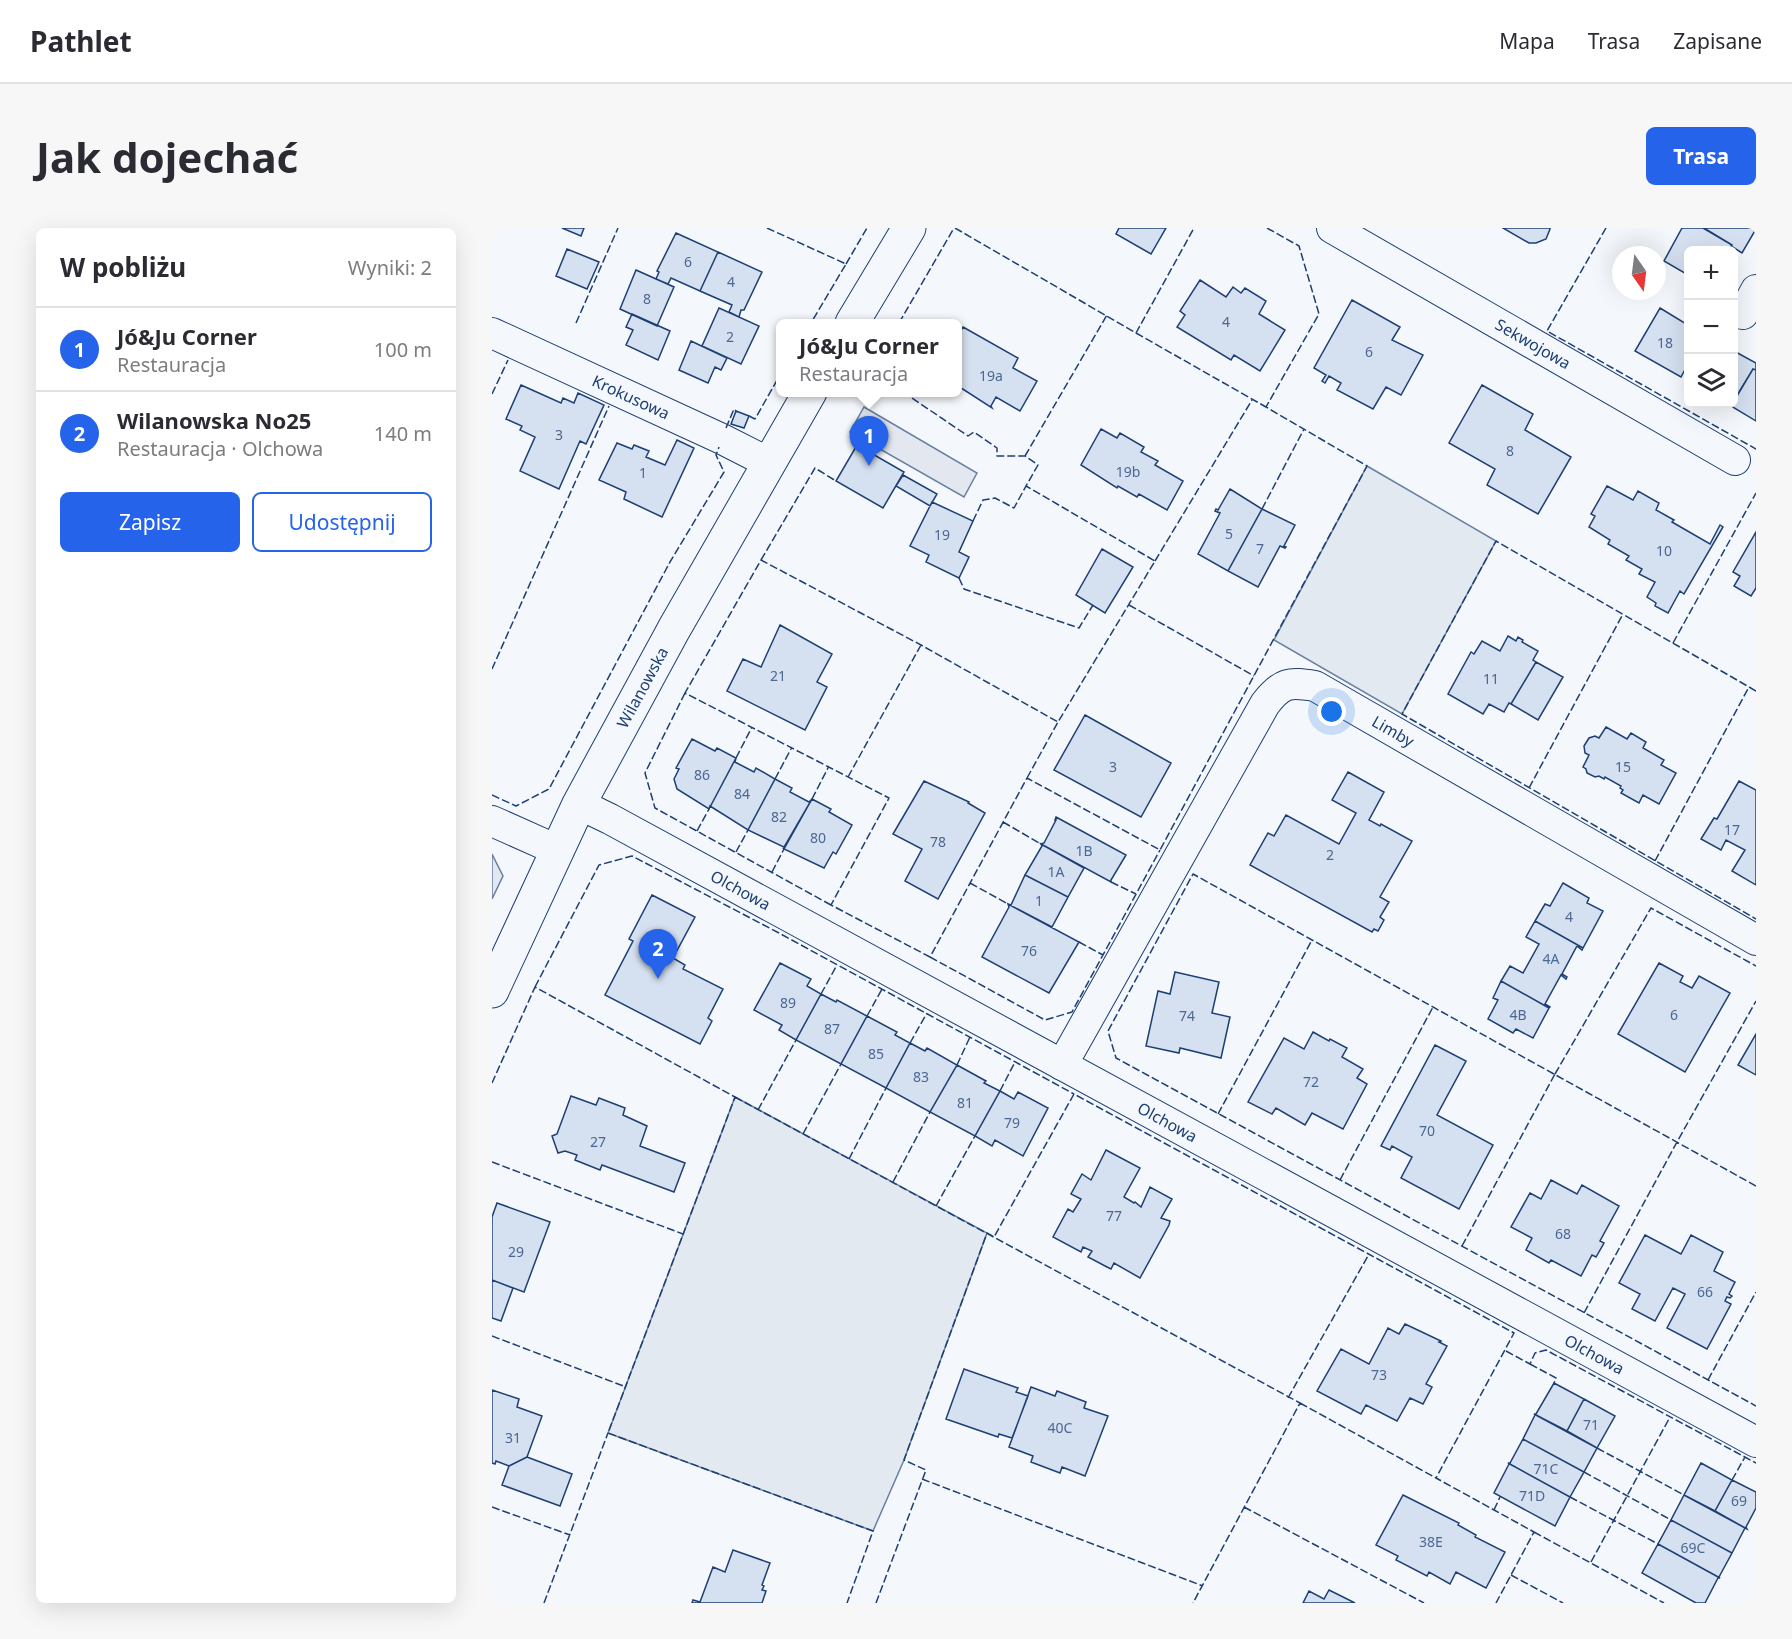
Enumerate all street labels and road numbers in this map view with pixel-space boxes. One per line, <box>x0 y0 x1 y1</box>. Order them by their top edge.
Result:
street label: Sekwojowa <box>1491 313 1575 374</box>
street label: Krokusowa <box>589 370 673 424</box>
street label: Wilanowska <box>611 643 673 732</box>
street label: Limby <box>1368 710 1419 752</box>
street label: Olchowa <box>707 865 774 915</box>
street label: Olchowa <box>1134 1097 1201 1147</box>
street label: Olchowa <box>1561 1329 1628 1379</box>

